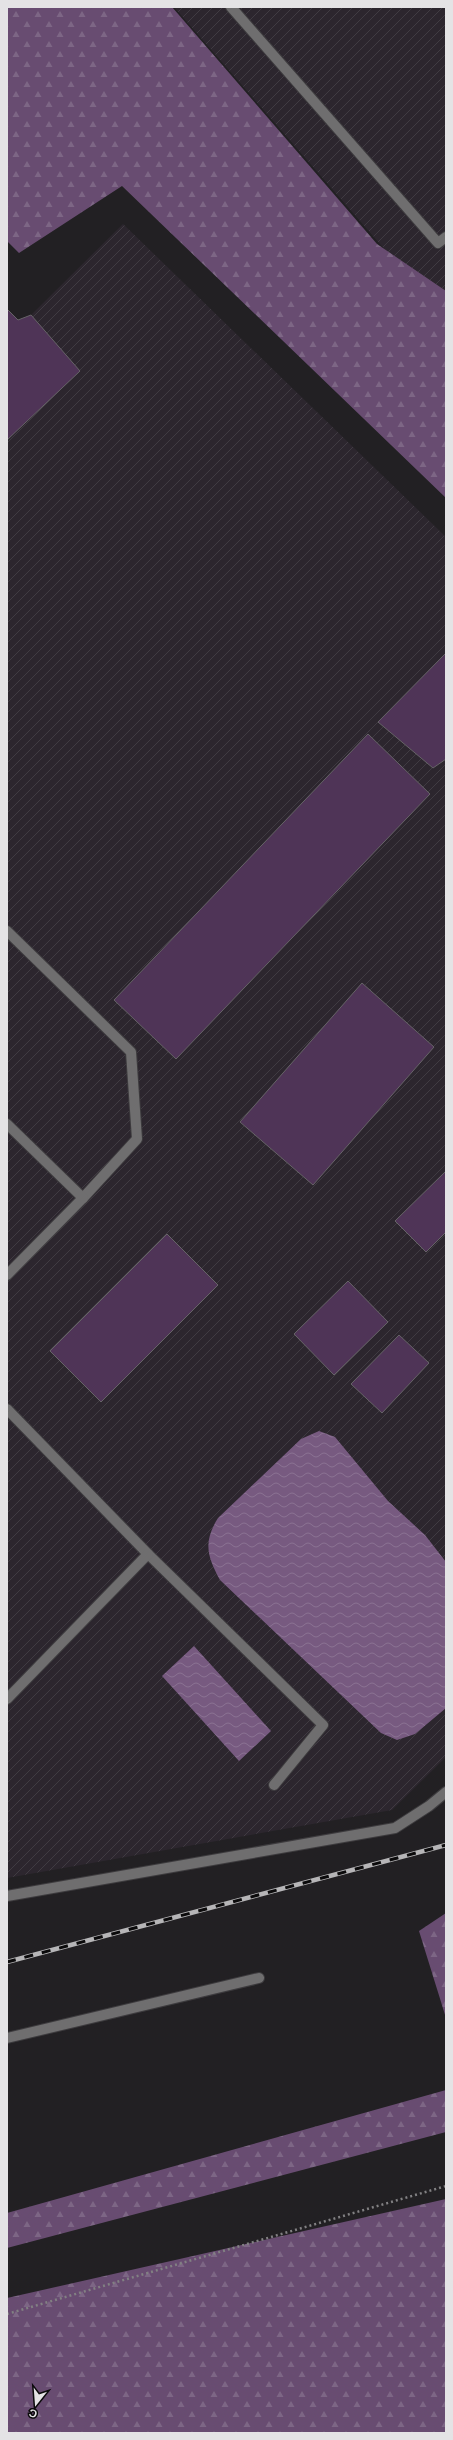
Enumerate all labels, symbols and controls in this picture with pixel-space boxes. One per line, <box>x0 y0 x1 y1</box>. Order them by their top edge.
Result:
north arrow <box>16 2384 56 2424</box>
text: С <box>27 2407 39 2421</box>

